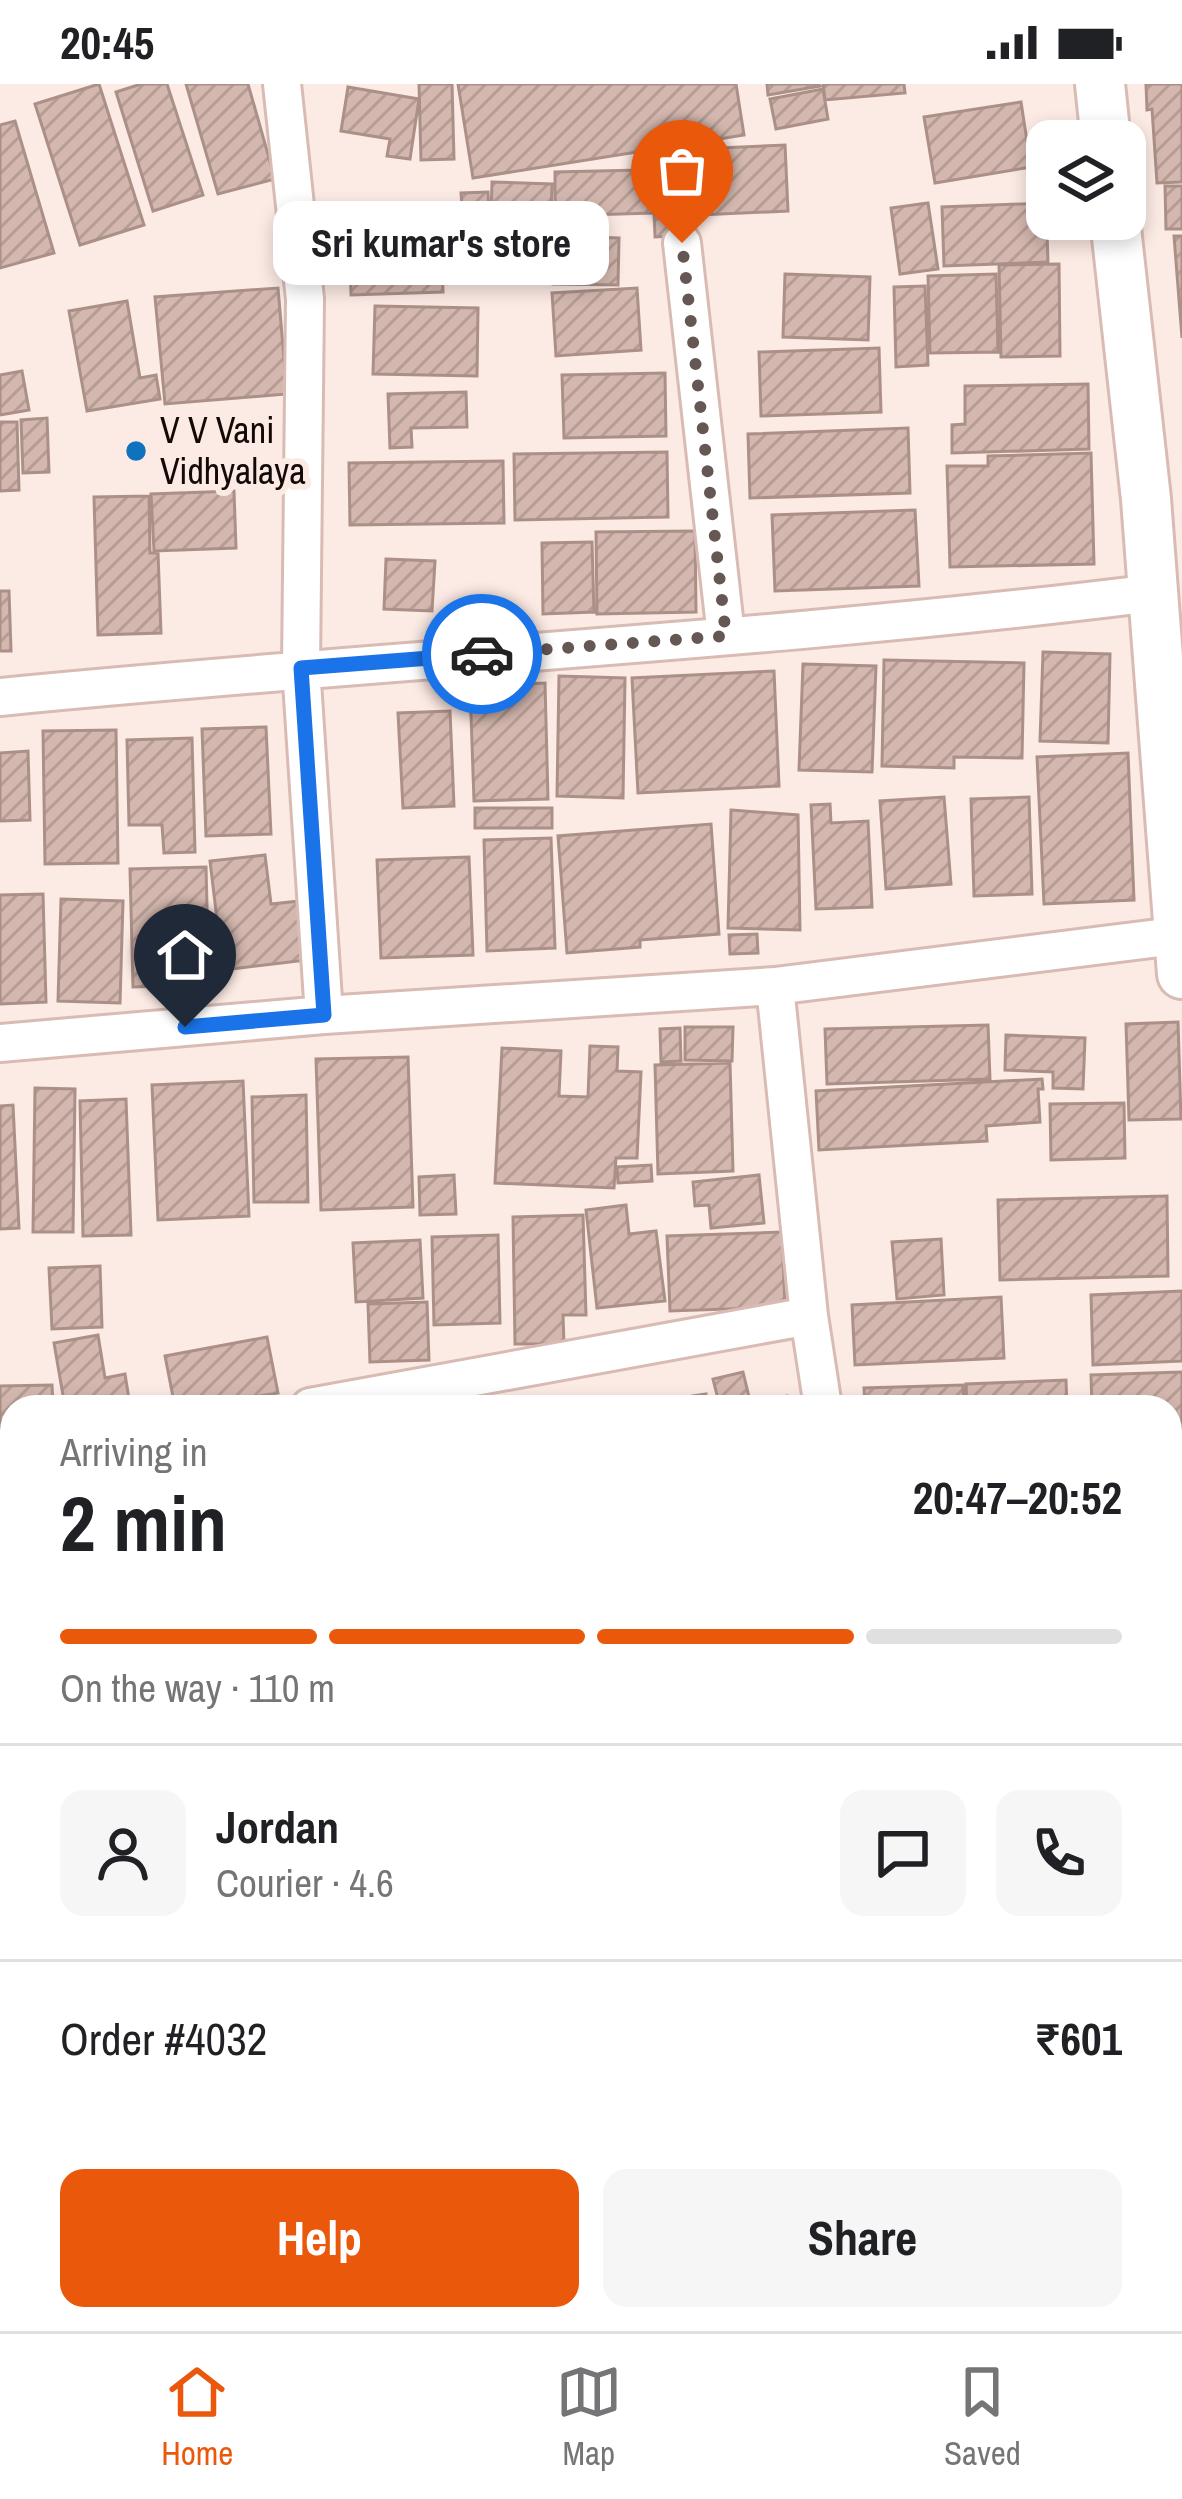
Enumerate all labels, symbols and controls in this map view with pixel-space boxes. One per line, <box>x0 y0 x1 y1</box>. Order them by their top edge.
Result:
text: 20:45 <box>60 12 154 73</box>
pin <box>631 120 733 243</box>
map controls <box>1026 120 1146 240</box>
button: layers <box>1026 120 1146 240</box>
icon: bag <box>649 138 715 204</box>
callout: Sri kumar's store <box>274 201 610 285</box>
text: Sri kumar's store <box>311 217 571 269</box>
place label: V V Vani Vidhyalaya <box>160 406 306 495</box>
marker: V V Vani Vidhyalaya <box>123 438 149 464</box>
courier <box>422 594 542 714</box>
icon: car <box>449 621 515 687</box>
pin <box>134 904 236 1027</box>
icon: home <box>152 922 218 988</box>
text: Arriving in <box>60 1426 208 1478</box>
text: 20:47–20:52 <box>913 1467 1122 1528</box>
text: 2 min <box>60 1470 227 1575</box>
text: On the way · 110 m <box>60 1662 335 1714</box>
button: person <box>60 1790 186 1916</box>
button: chat <box>840 1790 966 1916</box>
button: phone <box>996 1790 1122 1916</box>
text: Jordan <box>216 1796 339 1857</box>
text: Courier · 4.6 <box>216 1857 394 1909</box>
text: Order #4032 <box>60 2008 267 2069</box>
text: ₹601 <box>1034 2008 1122 2069</box>
button: Help <box>60 2169 579 2307</box>
button: Share <box>603 2169 1122 2307</box>
tab: Home <box>161 2359 233 2475</box>
tab: Map <box>556 2359 622 2475</box>
tab: Saved <box>944 2359 1021 2475</box>

